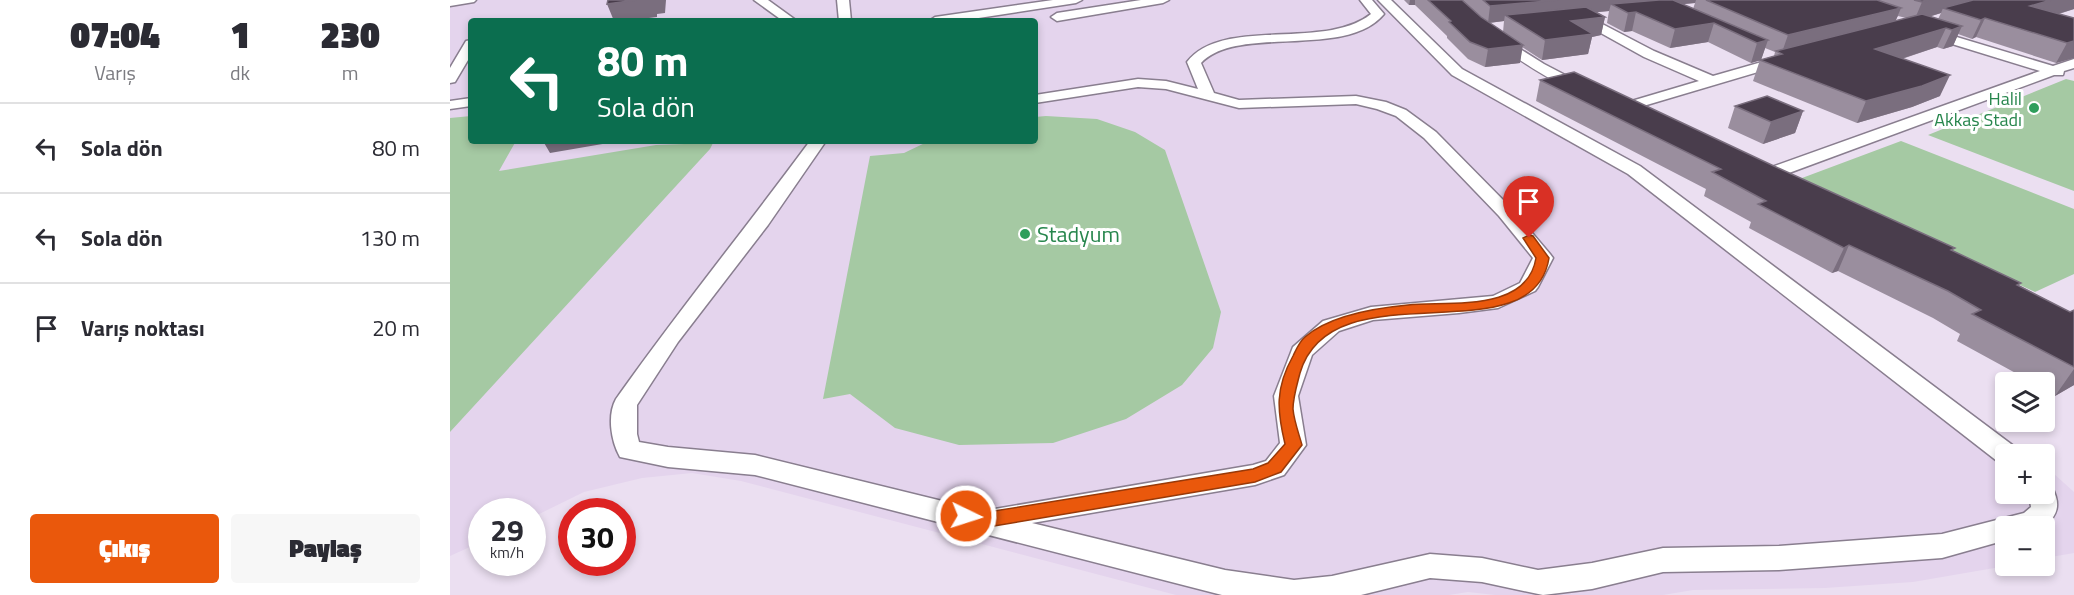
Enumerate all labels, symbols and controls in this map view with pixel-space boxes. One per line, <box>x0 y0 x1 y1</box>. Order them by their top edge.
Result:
text: 07:04 <box>70 7 160 62</box>
text: 1 <box>230 7 250 62</box>
text: 230 <box>320 7 380 62</box>
text: 80 m <box>597 28 689 92</box>
icon: left <box>498 42 576 120</box>
text: Varış <box>94 57 136 88</box>
text: dk <box>230 57 250 88</box>
text: m <box>342 57 358 88</box>
place label: Halil Akkaş Stadı <box>1934 85 2022 133</box>
text: Sola dön <box>597 86 695 127</box>
marker: Halil Akkaş Stadı <box>2027 101 2041 115</box>
text: Sola dön <box>81 131 163 165</box>
text: 80 m <box>372 131 420 165</box>
icon: left <box>30 132 63 165</box>
pin <box>1503 176 1554 238</box>
icon: arrive <box>1512 185 1545 218</box>
place label: Stadyum <box>1037 217 1120 251</box>
text: Sola dön <box>81 221 163 255</box>
text: 130 m <box>360 221 420 255</box>
icon: left <box>30 222 63 255</box>
marker: Stadyum <box>1018 227 1032 241</box>
text: Varış noktası <box>81 311 205 345</box>
text: 20 m <box>372 311 420 345</box>
icon: arrive <box>30 312 63 345</box>
map controls <box>1995 372 2055 576</box>
button: layers <box>1995 372 2055 432</box>
button: + <box>1995 444 2055 504</box>
position arrow <box>934 484 998 548</box>
speed limit sign: 30 <box>558 498 636 576</box>
text: 29 <box>490 507 524 553</box>
button: Çıkış <box>30 514 219 583</box>
button: Paylaş <box>231 514 420 583</box>
button: − <box>1995 516 2055 576</box>
text: km/h <box>490 541 524 564</box>

